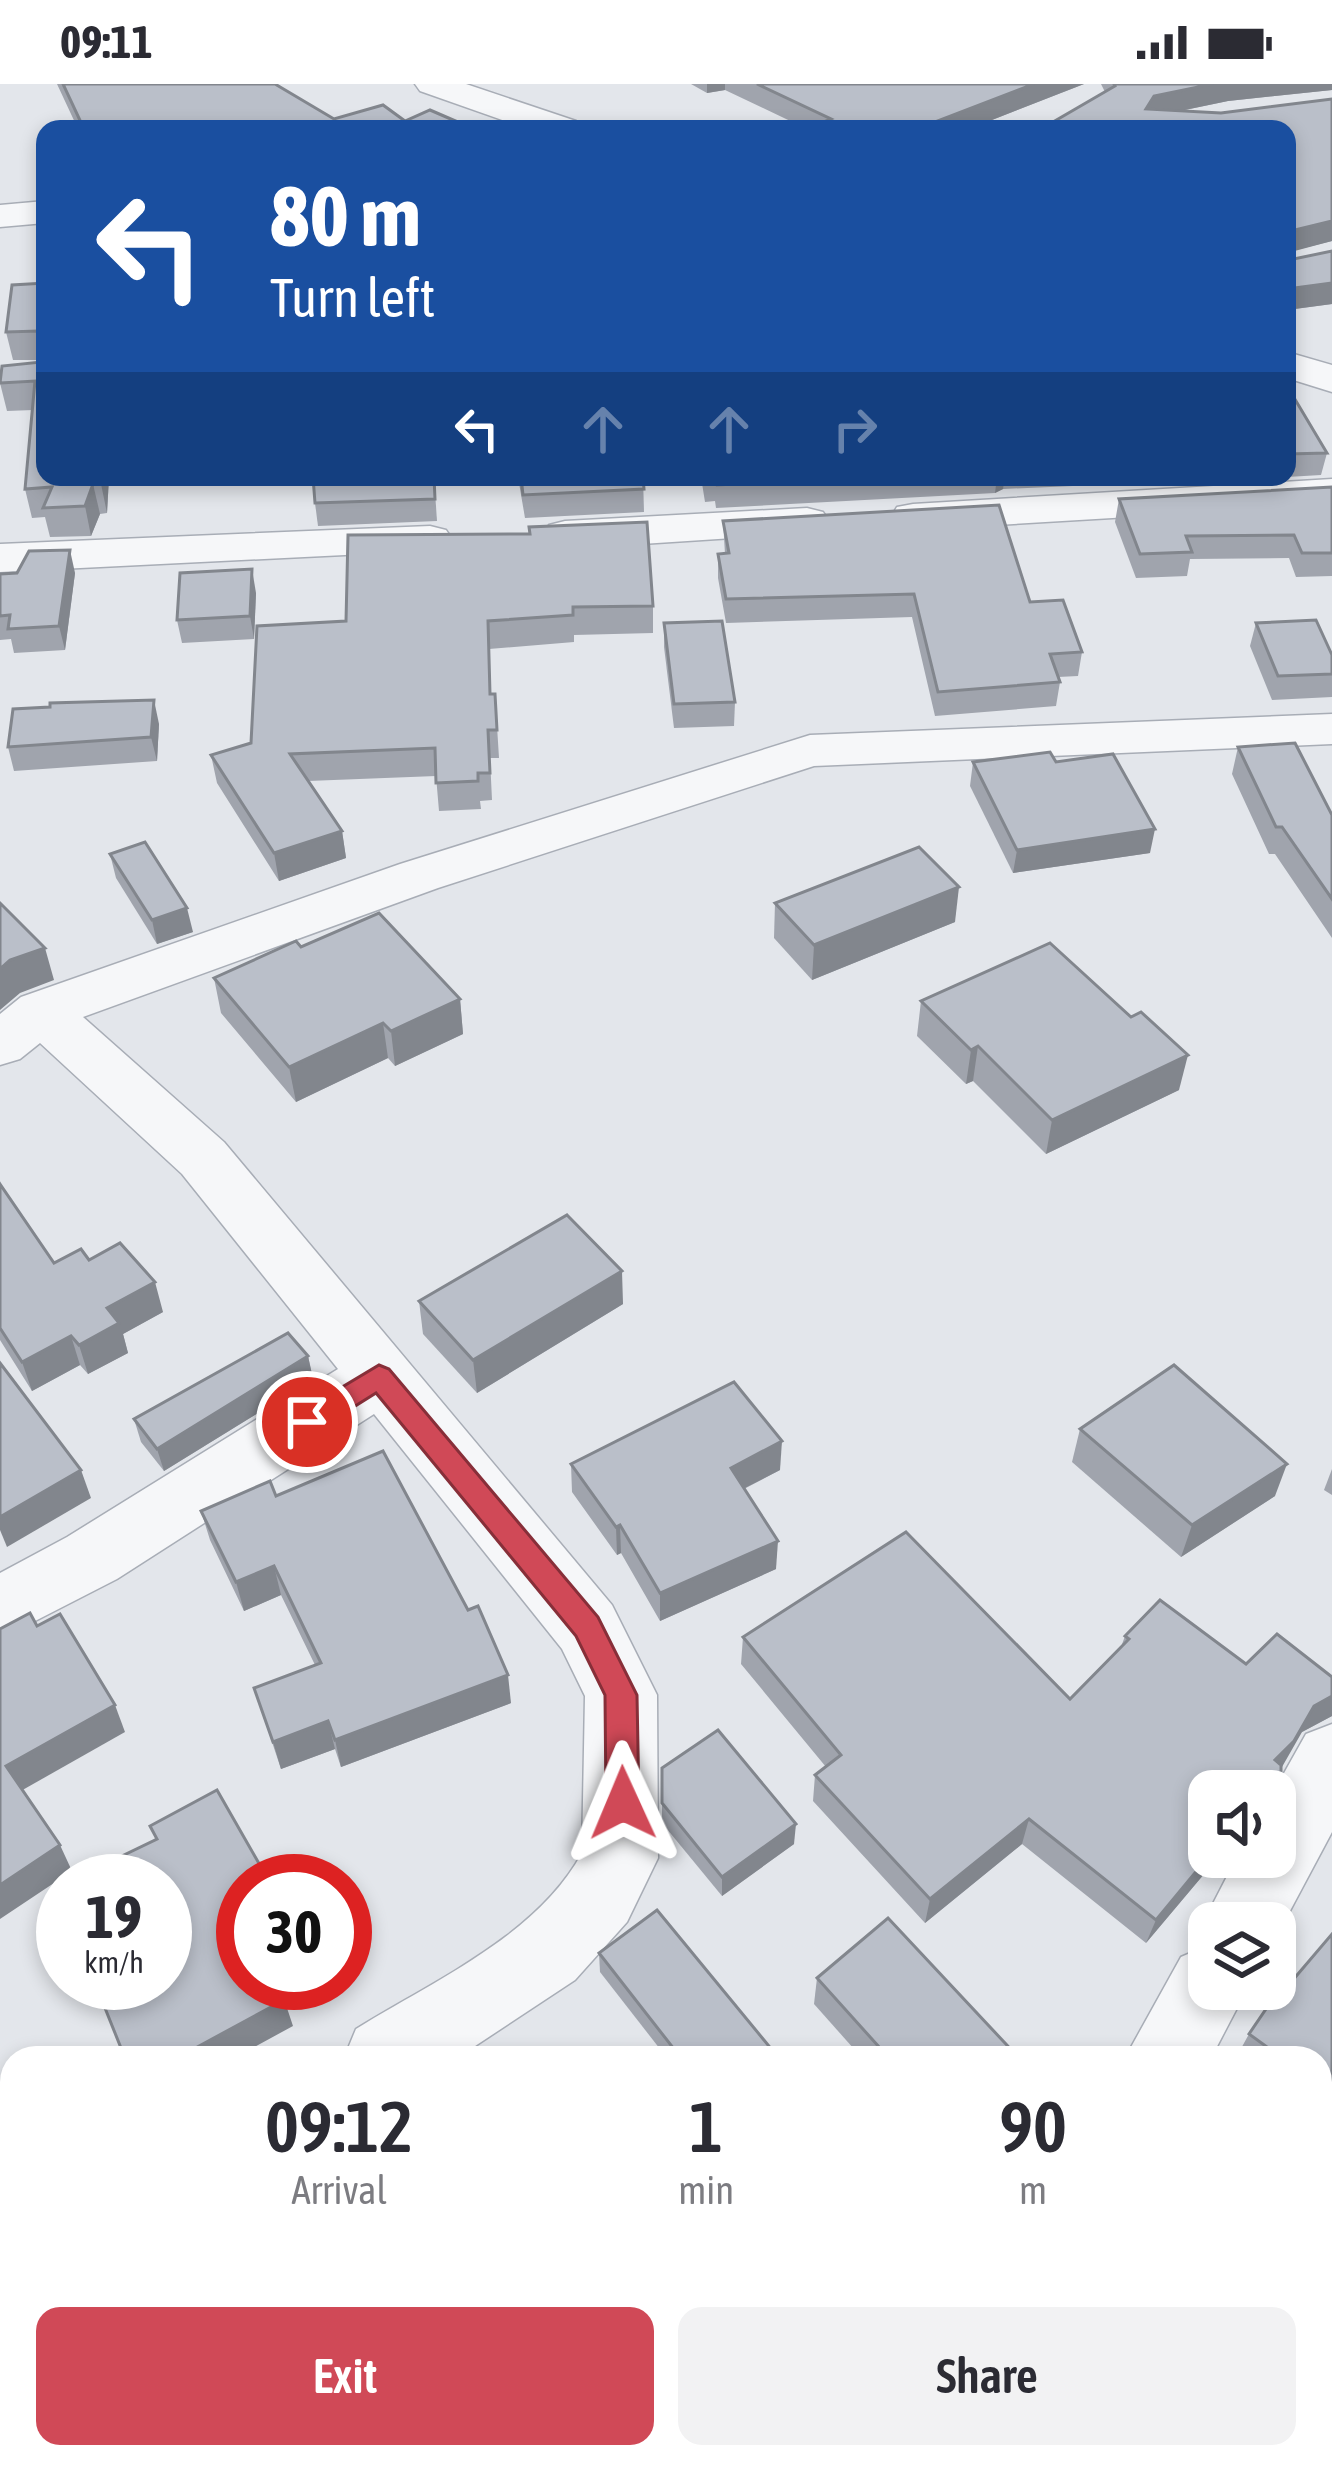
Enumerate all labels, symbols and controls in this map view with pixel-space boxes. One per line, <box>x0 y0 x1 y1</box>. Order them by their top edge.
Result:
text: 09:11 <box>60 16 153 68</box>
icon: left <box>72 168 228 324</box>
text: 80 m <box>270 168 421 264</box>
text: Turn left <box>270 267 435 328</box>
icon: left <box>444 396 510 462</box>
icon: ahead <box>570 396 636 462</box>
icon: ahead <box>696 396 762 462</box>
icon: right <box>822 396 888 462</box>
pin <box>256 1371 358 1473</box>
icon: arrive <box>274 1389 340 1455</box>
position arrow <box>560 1740 686 1866</box>
map controls <box>1188 1770 1296 2010</box>
button: sound <box>1188 1770 1296 1878</box>
speed limit sign: 30 <box>216 1854 372 2010</box>
text: 19 <box>86 1882 142 1951</box>
button: layers <box>1188 1902 1296 2010</box>
text: km/h <box>84 1945 144 1979</box>
text: 09:12 <box>265 2085 413 2167</box>
text: 1 <box>689 2085 723 2167</box>
text: 90 <box>999 2085 1067 2167</box>
text: Arrival <box>292 2168 387 2212</box>
text: min <box>678 2168 734 2212</box>
text: m <box>1019 2168 1047 2212</box>
button: Exit <box>36 2307 654 2445</box>
button: Share <box>678 2307 1296 2445</box>

